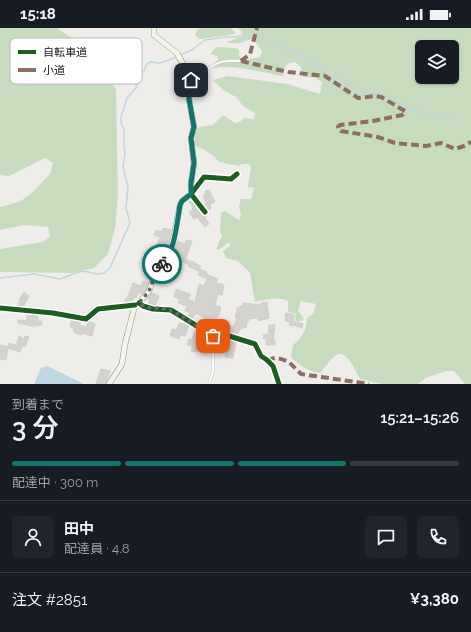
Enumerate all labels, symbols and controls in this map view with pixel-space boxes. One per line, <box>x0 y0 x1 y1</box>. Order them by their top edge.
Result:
text: 15:18 <box>20 5 56 23</box>
legend <box>10 38 142 84</box>
map controls <box>415 40 459 84</box>
button: layers <box>415 40 459 84</box>
text: 自転車道 <box>43 46 87 59</box>
pin <box>174 63 208 97</box>
text: 小道 <box>43 64 65 77</box>
icon: home <box>180 69 202 91</box>
courier <box>142 244 182 284</box>
icon: bike <box>151 253 173 275</box>
pin <box>196 319 230 353</box>
icon: bag <box>202 325 224 347</box>
text: 到着まで <box>12 397 64 412</box>
text: 15:21–15:26 <box>380 409 459 427</box>
text: 3 分 <box>12 413 59 443</box>
text: 配達中 · 300 m <box>12 475 98 490</box>
button: person <box>12 516 54 558</box>
button: chat <box>365 516 407 558</box>
button: phone <box>417 516 459 558</box>
text: 田中 <box>64 520 94 538</box>
text: 配達員 · 4.8 <box>64 541 129 556</box>
text: ¥3,380 <box>410 590 459 608</box>
text: 注文 #2851 <box>12 591 87 609</box>

